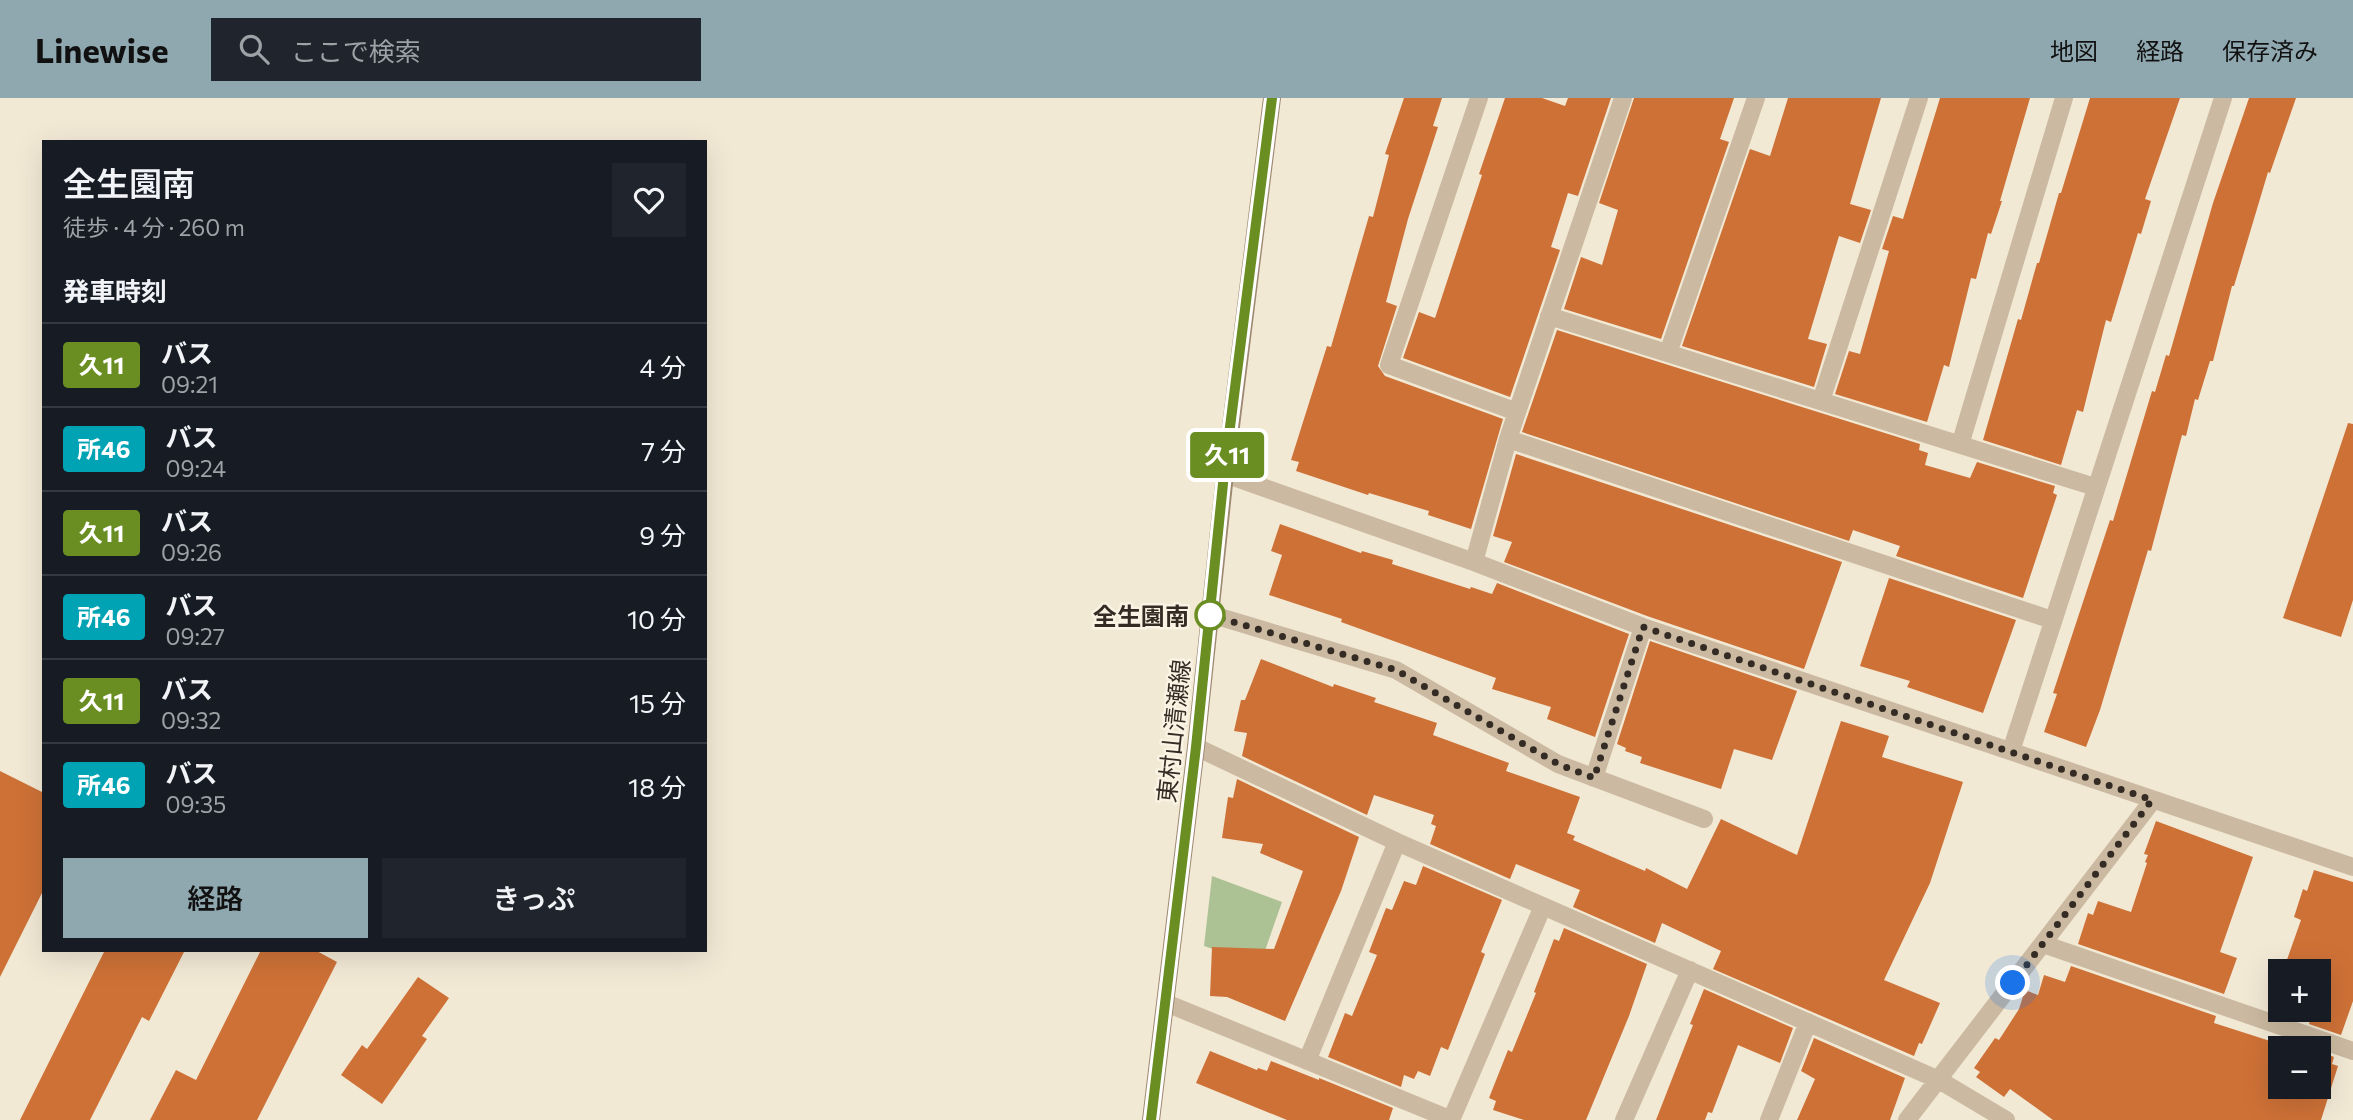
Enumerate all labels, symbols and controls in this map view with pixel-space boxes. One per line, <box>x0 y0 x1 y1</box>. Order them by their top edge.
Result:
search box <box>211 18 701 81</box>
text: Linewise <box>35 29 169 70</box>
icon: search <box>235 30 273 68</box>
text: ここで検索 <box>291 35 421 66</box>
text: 地図 <box>2050 36 2098 65</box>
text: 経路 <box>2136 36 2184 65</box>
text: 保存済み <box>2222 36 2318 65</box>
text: 全生園南 <box>63 162 195 203</box>
button: heart <box>612 163 686 237</box>
text: 徒歩 · 4 分 · 260 m <box>63 213 245 241</box>
text: 発車時刻 <box>63 275 167 306</box>
text: バス <box>161 337 213 368</box>
text: 久11 <box>79 350 124 379</box>
text: 4 分 <box>639 351 686 382</box>
text: 09:21 <box>161 370 218 398</box>
text: バス <box>166 421 218 452</box>
line badge: 久11 <box>1187 432 1267 478</box>
text: 所46 <box>77 434 131 463</box>
text: 7 分 <box>641 435 686 466</box>
text: 久11 <box>1204 440 1250 469</box>
text: 09:24 <box>166 454 226 482</box>
text: バス <box>161 505 213 536</box>
text: 久11 <box>79 518 124 547</box>
text: 9 分 <box>639 519 686 550</box>
text: 09:26 <box>161 538 222 566</box>
text: バス <box>166 589 218 620</box>
marker: 全生園南 <box>1195 600 1225 630</box>
place label: 全生園南 <box>1093 601 1189 630</box>
text: 所46 <box>77 602 131 631</box>
text: 10 分 <box>627 603 686 634</box>
text: 09:27 <box>166 622 225 650</box>
street label: 東村山清瀬線 <box>1151 658 1195 804</box>
text: バス <box>161 673 213 704</box>
text: 久11 <box>79 686 124 715</box>
text: 15 分 <box>629 687 686 718</box>
text: 09:32 <box>161 706 221 734</box>
text: バス <box>166 757 218 788</box>
text: 所46 <box>77 770 131 799</box>
text: 18 分 <box>628 771 686 802</box>
text: 09:35 <box>166 790 226 818</box>
button: 経路 <box>63 858 368 938</box>
button: きっぷ <box>382 858 686 938</box>
map controls <box>2268 959 2331 1099</box>
button: + <box>2268 959 2331 1022</box>
your location <box>1995 965 2030 1000</box>
button: − <box>2268 1036 2331 1099</box>

